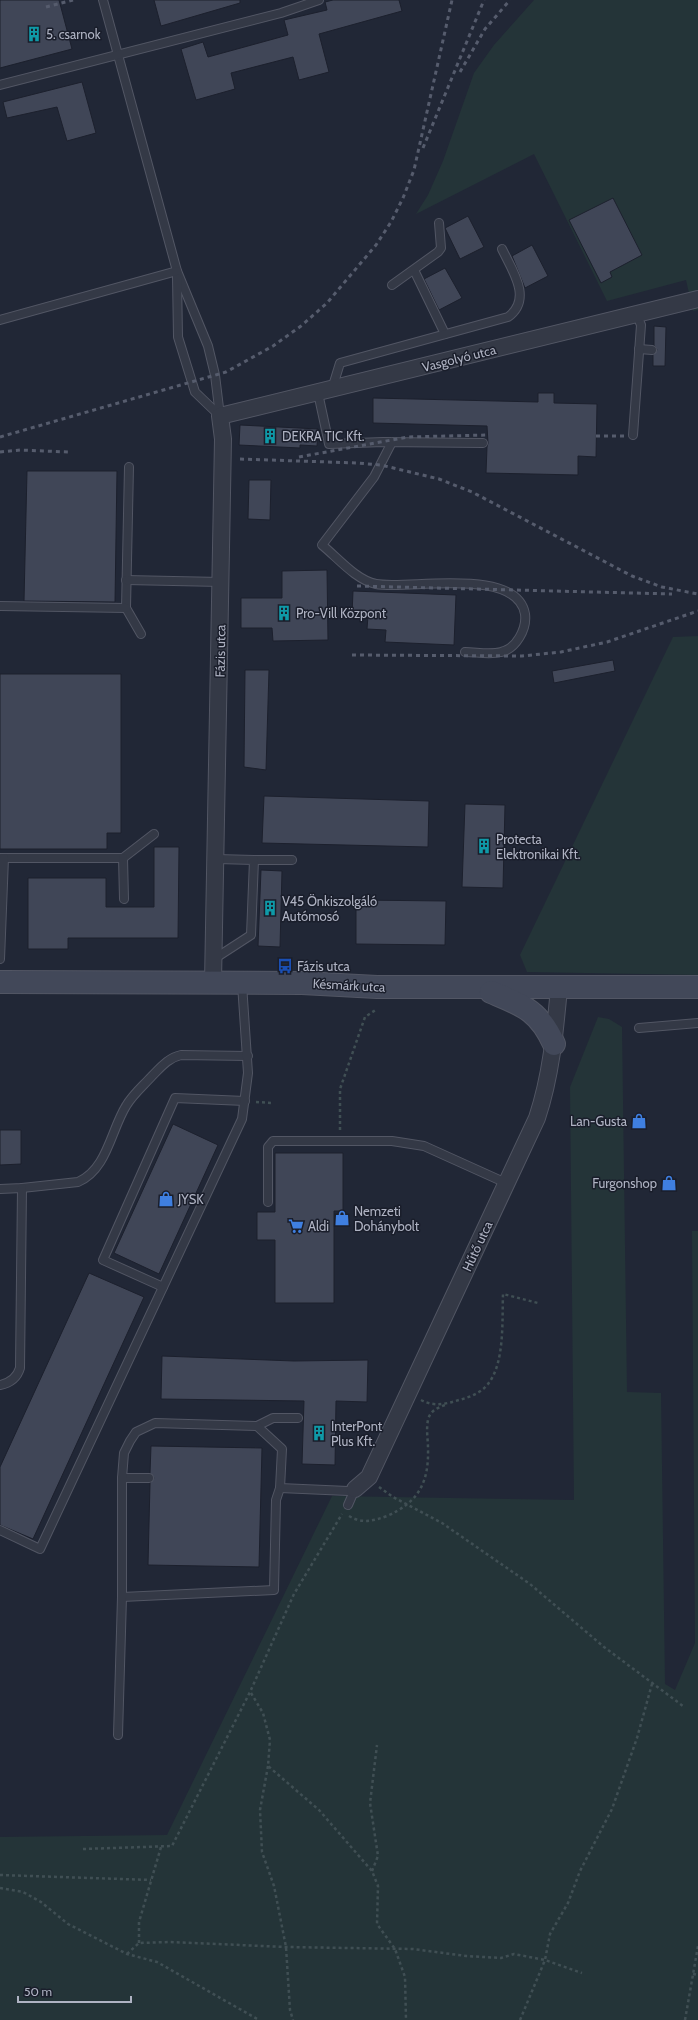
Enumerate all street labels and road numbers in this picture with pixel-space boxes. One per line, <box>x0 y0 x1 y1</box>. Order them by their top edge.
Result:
street label: Vasgolyó utca <box>420 341 498 375</box>
street label: Fázis utca <box>212 624 228 678</box>
street label: Késmárk utca <box>312 975 386 995</box>
street label: Hűtő utca <box>458 1218 496 1274</box>

